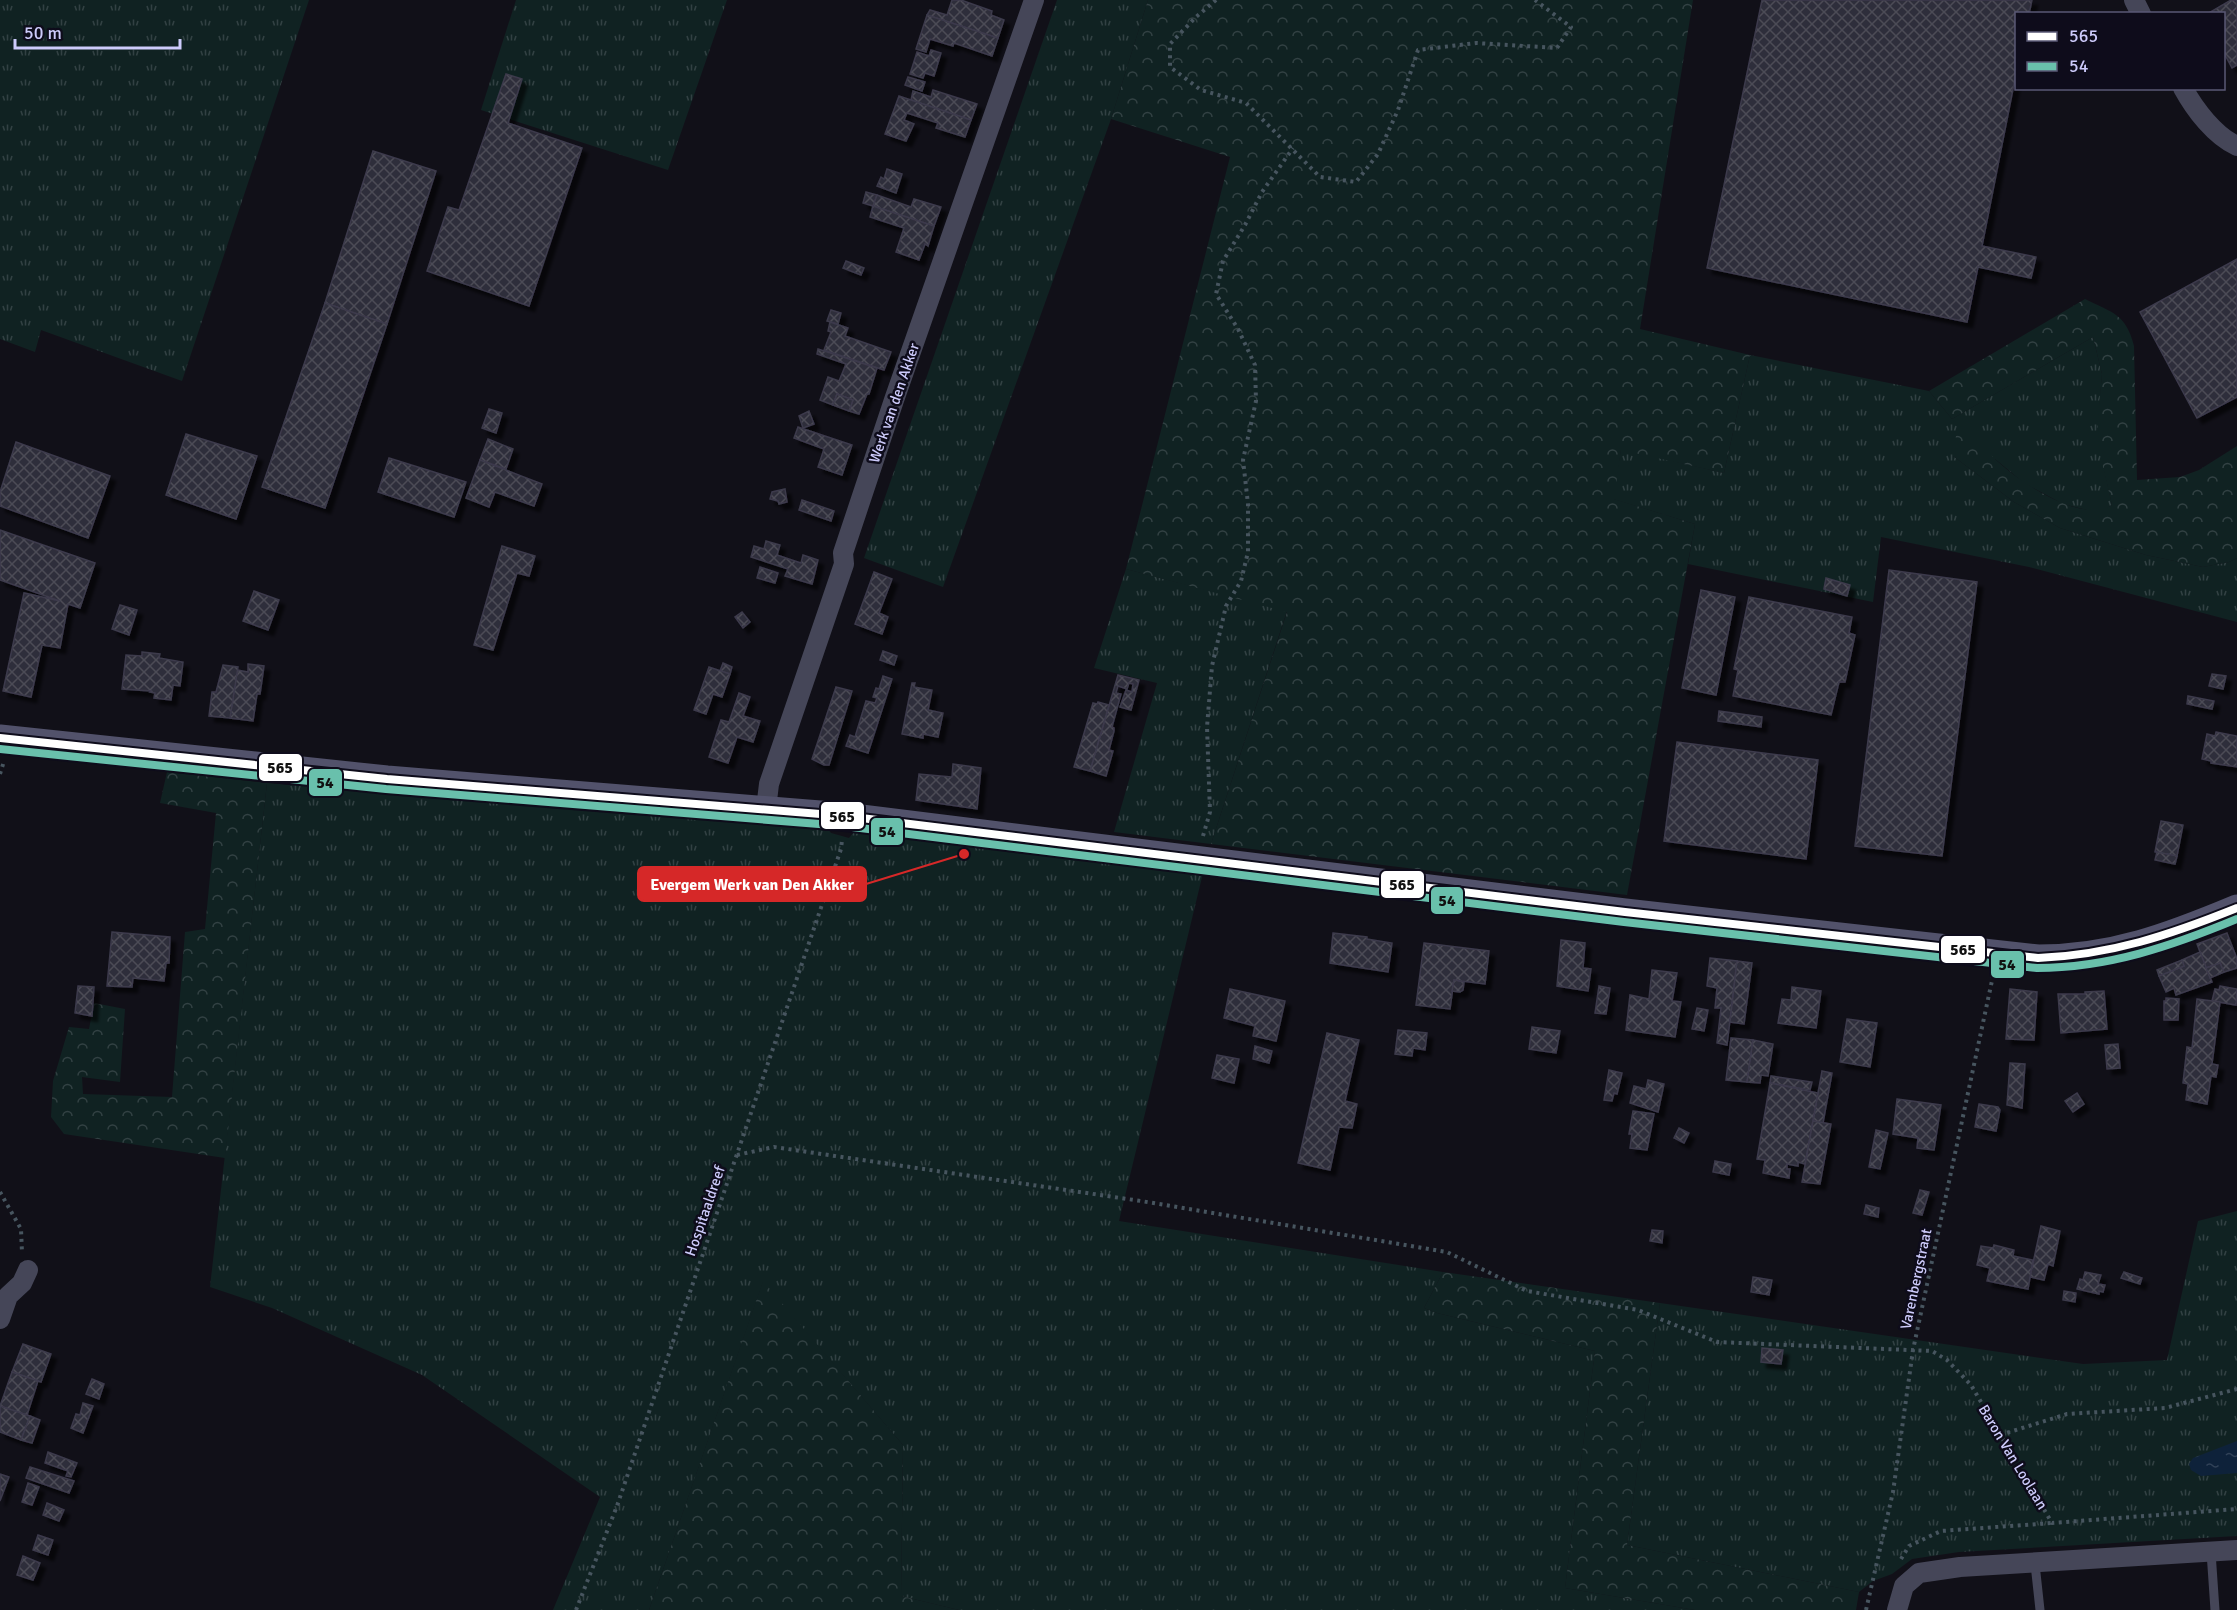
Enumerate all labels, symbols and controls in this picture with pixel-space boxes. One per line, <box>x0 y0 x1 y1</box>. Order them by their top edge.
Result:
scale bar <box>15 12 180 50</box>
legend <box>2015 12 2225 90</box>
text: 50 m <box>24 22 62 44</box>
text: 565 <box>2069 25 2098 47</box>
text: 54 <box>2069 55 2089 77</box>
street label: Werk van den Akker <box>865 340 923 465</box>
line badge: 565 <box>258 753 303 782</box>
text: 565 <box>267 758 293 778</box>
line badge: 54 <box>308 768 343 797</box>
text: 54 <box>316 773 334 793</box>
line badge: 565 <box>820 801 865 830</box>
text: 565 <box>829 807 855 827</box>
line badge: 54 <box>870 817 904 846</box>
text: 54 <box>878 822 896 842</box>
callout: Evergem Werk van Den Akker <box>638 867 866 901</box>
line badge: 565 <box>1380 870 1425 899</box>
text: Evergem Werk van Den Akker <box>650 875 854 895</box>
text: 565 <box>1389 875 1415 895</box>
line badge: 54 <box>1430 886 1464 915</box>
text: 54 <box>1438 891 1456 911</box>
line badge: 565 <box>1940 935 1986 964</box>
text: 565 <box>1950 940 1976 960</box>
line badge: 54 <box>1990 950 2025 979</box>
text: 54 <box>1998 955 2016 975</box>
street label: Hospitaaldreef <box>681 1163 729 1259</box>
street label: Varenbergstraat <box>1897 1227 1935 1331</box>
street label: Baron Van Loolaan <box>1975 1401 2051 1513</box>

